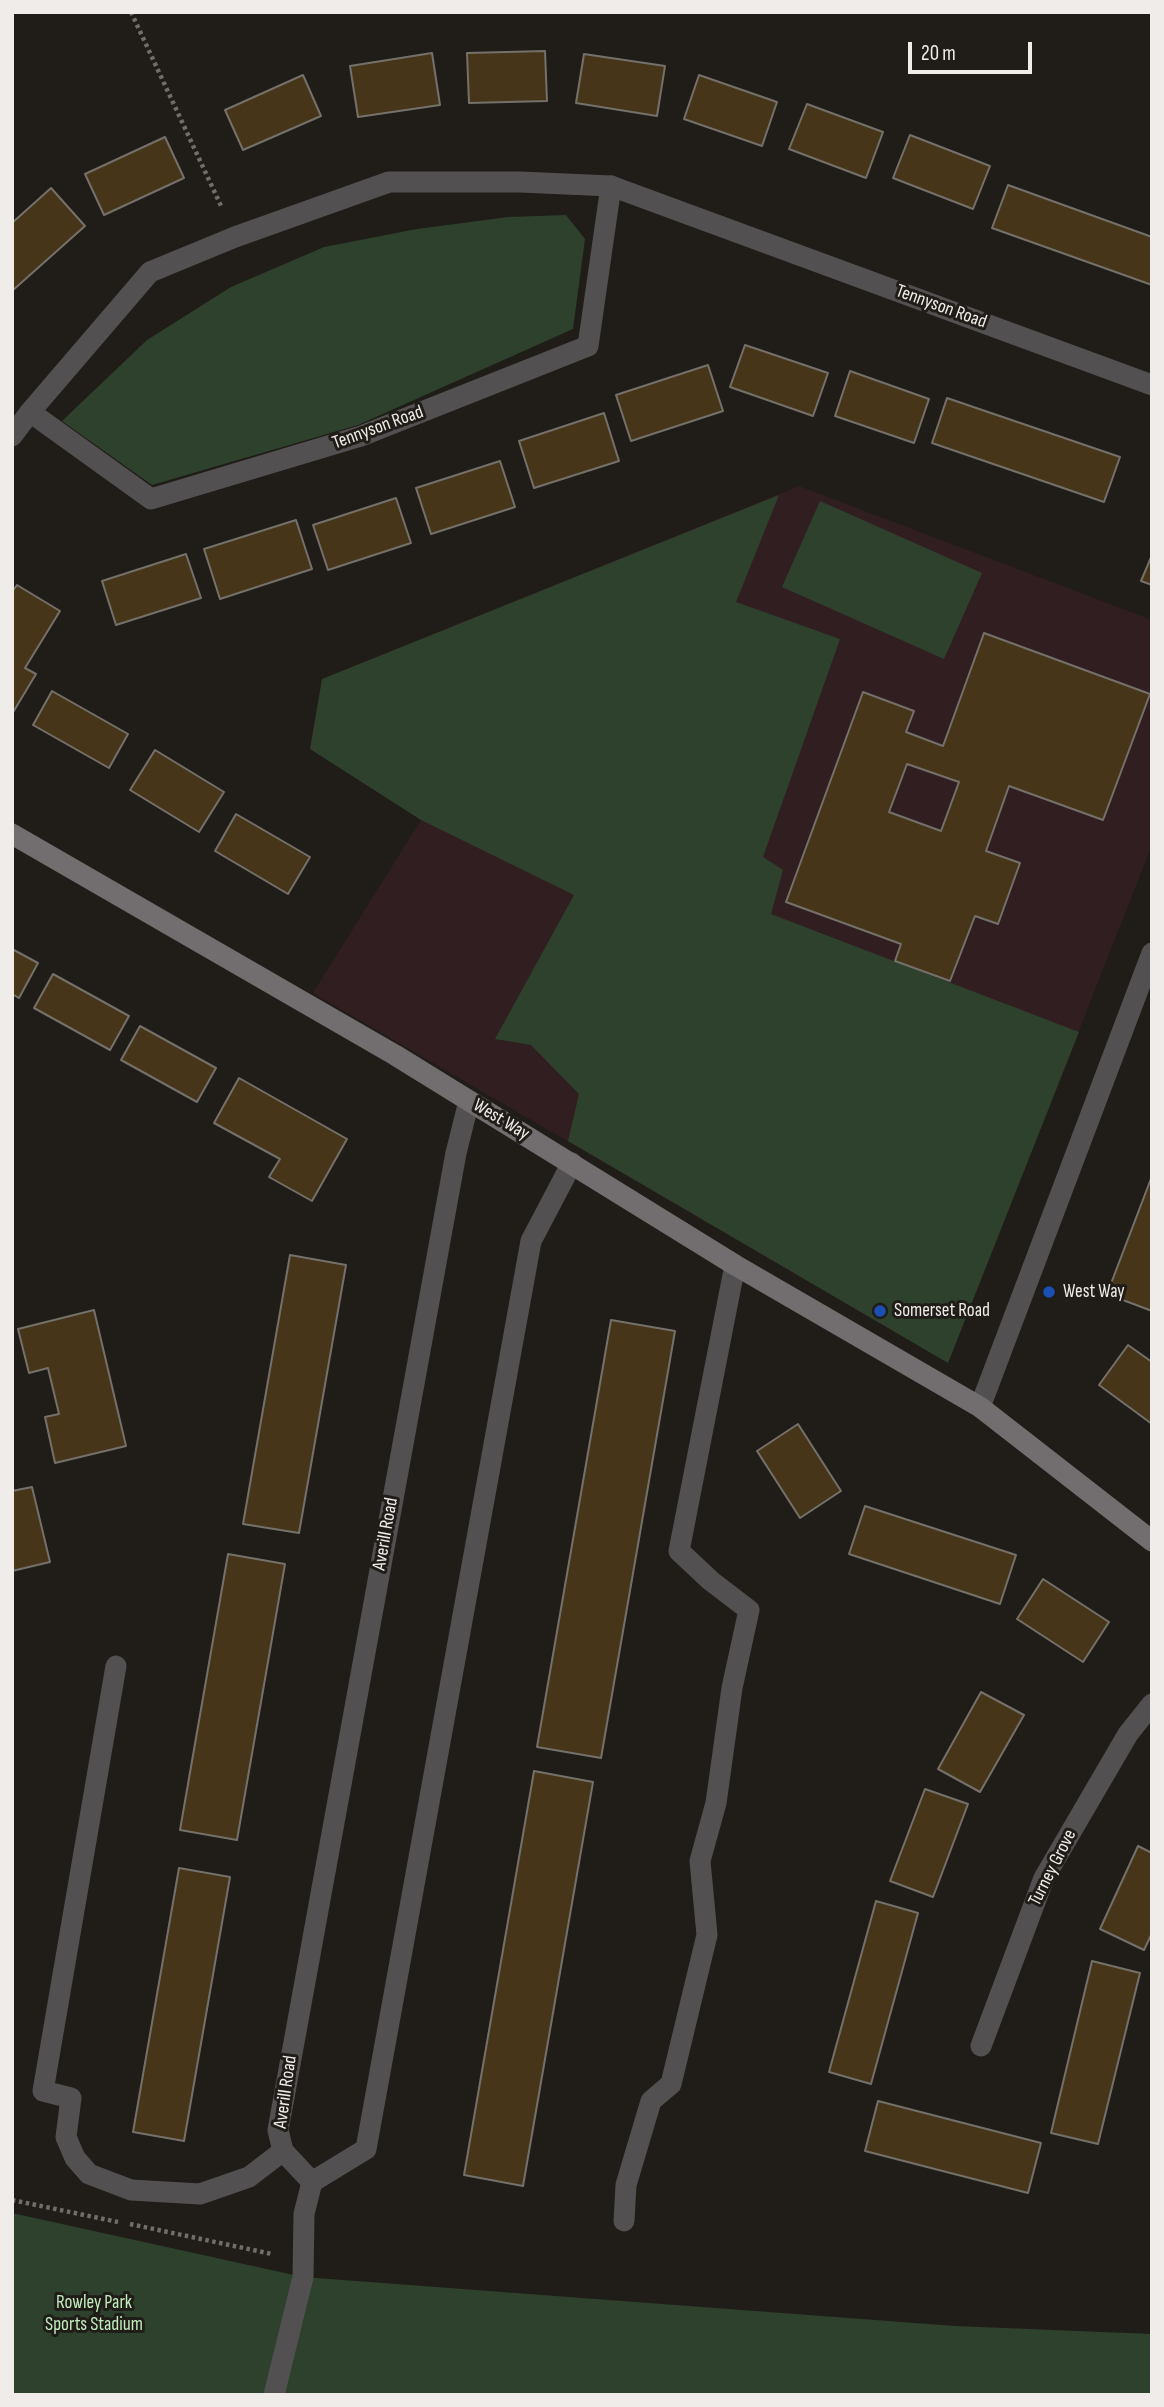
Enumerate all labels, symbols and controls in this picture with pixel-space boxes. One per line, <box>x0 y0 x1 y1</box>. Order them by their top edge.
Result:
scale bar <box>912 28 1036 72</box>
text: 20 m <box>921 41 956 66</box>
street label: Tennyson Road <box>892 280 990 334</box>
street label: Tennyson Road <box>329 401 427 455</box>
street label: West Way <box>469 1094 533 1146</box>
place label: West Way <box>1063 1281 1125 1303</box>
marker: West Way <box>1041 1284 1057 1300</box>
place label: Somerset Road <box>894 1300 990 1322</box>
marker: Somerset Road <box>872 1303 888 1319</box>
street label: Averill Road <box>368 1496 404 1572</box>
street label: Turney Grove <box>1024 1826 1082 1910</box>
street label: Averill Road <box>270 2054 302 2130</box>
park label: Rowley Park Sports Stadium <box>45 2292 143 2336</box>

